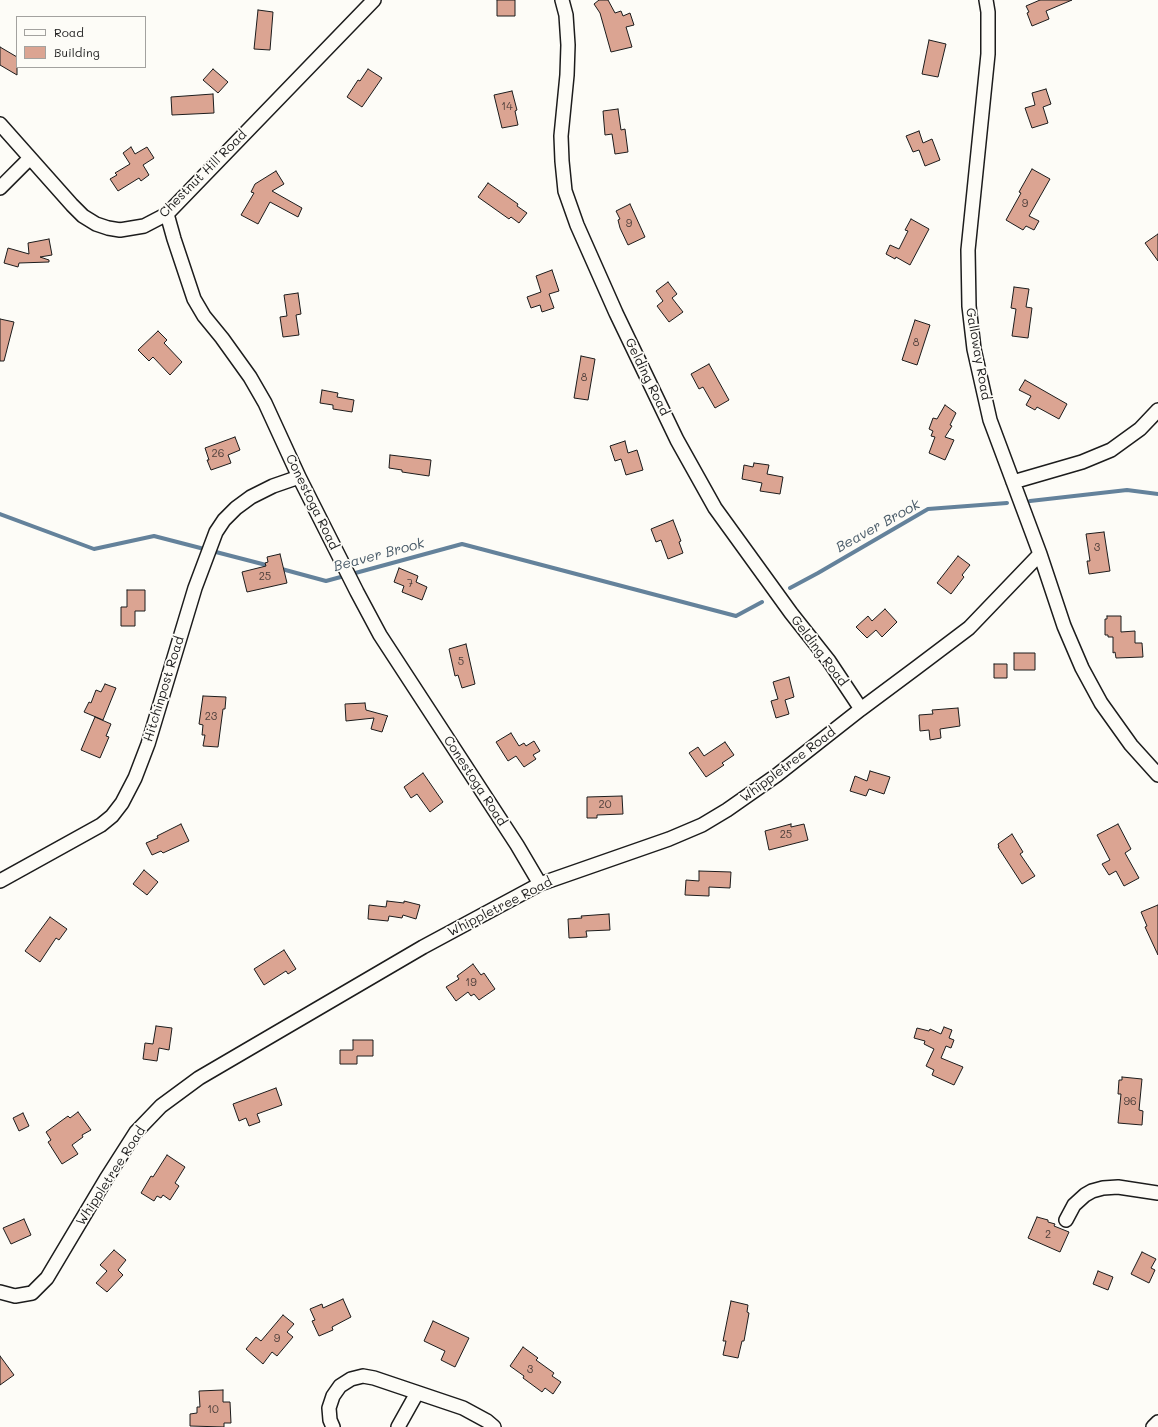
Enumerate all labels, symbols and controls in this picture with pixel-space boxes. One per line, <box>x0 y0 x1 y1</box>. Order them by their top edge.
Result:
legend <box>16 16 146 68</box>
text: Road <box>54 24 84 40</box>
text: Building <box>54 44 100 60</box>
house number: 14 <box>501 100 513 114</box>
street label: Chestnut Hill Road <box>156 127 250 221</box>
house number: 9 <box>1022 197 1028 211</box>
house number: 9 <box>626 217 632 231</box>
street label: Galloway Road <box>962 307 994 401</box>
street label: Gelding Road <box>621 336 673 418</box>
house number: 8 <box>913 336 919 350</box>
house number: 8 <box>581 371 587 385</box>
house number: 26 <box>212 447 224 461</box>
street label: Conestoga Road <box>282 452 342 552</box>
water label: Beaver Brook <box>833 496 923 556</box>
water label: Beaver Brook <box>332 535 426 575</box>
house number: 3 <box>1094 541 1100 555</box>
house number: 25 <box>259 570 271 584</box>
house number: 7 <box>407 577 413 591</box>
street label: Gelding Road <box>787 613 851 689</box>
street label: Hitchinpost Road <box>141 634 187 744</box>
house number: 5 <box>458 655 464 669</box>
house number: 23 <box>205 710 217 724</box>
street label: Whippletree Road <box>737 724 839 806</box>
street label: Conestoga Road <box>440 733 510 829</box>
house number: 20 <box>599 798 611 812</box>
house number: 25 <box>780 828 792 842</box>
street label: Whippletree Road <box>445 874 555 940</box>
house number: 19 <box>465 976 477 990</box>
house number: 96 <box>1123 1095 1137 1109</box>
street label: Whippletree Road <box>73 1124 149 1228</box>
house number: 2 <box>1045 1228 1051 1242</box>
house number: 9 <box>274 1332 280 1346</box>
house number: 3 <box>527 1363 533 1377</box>
house number: 10 <box>207 1403 219 1417</box>

